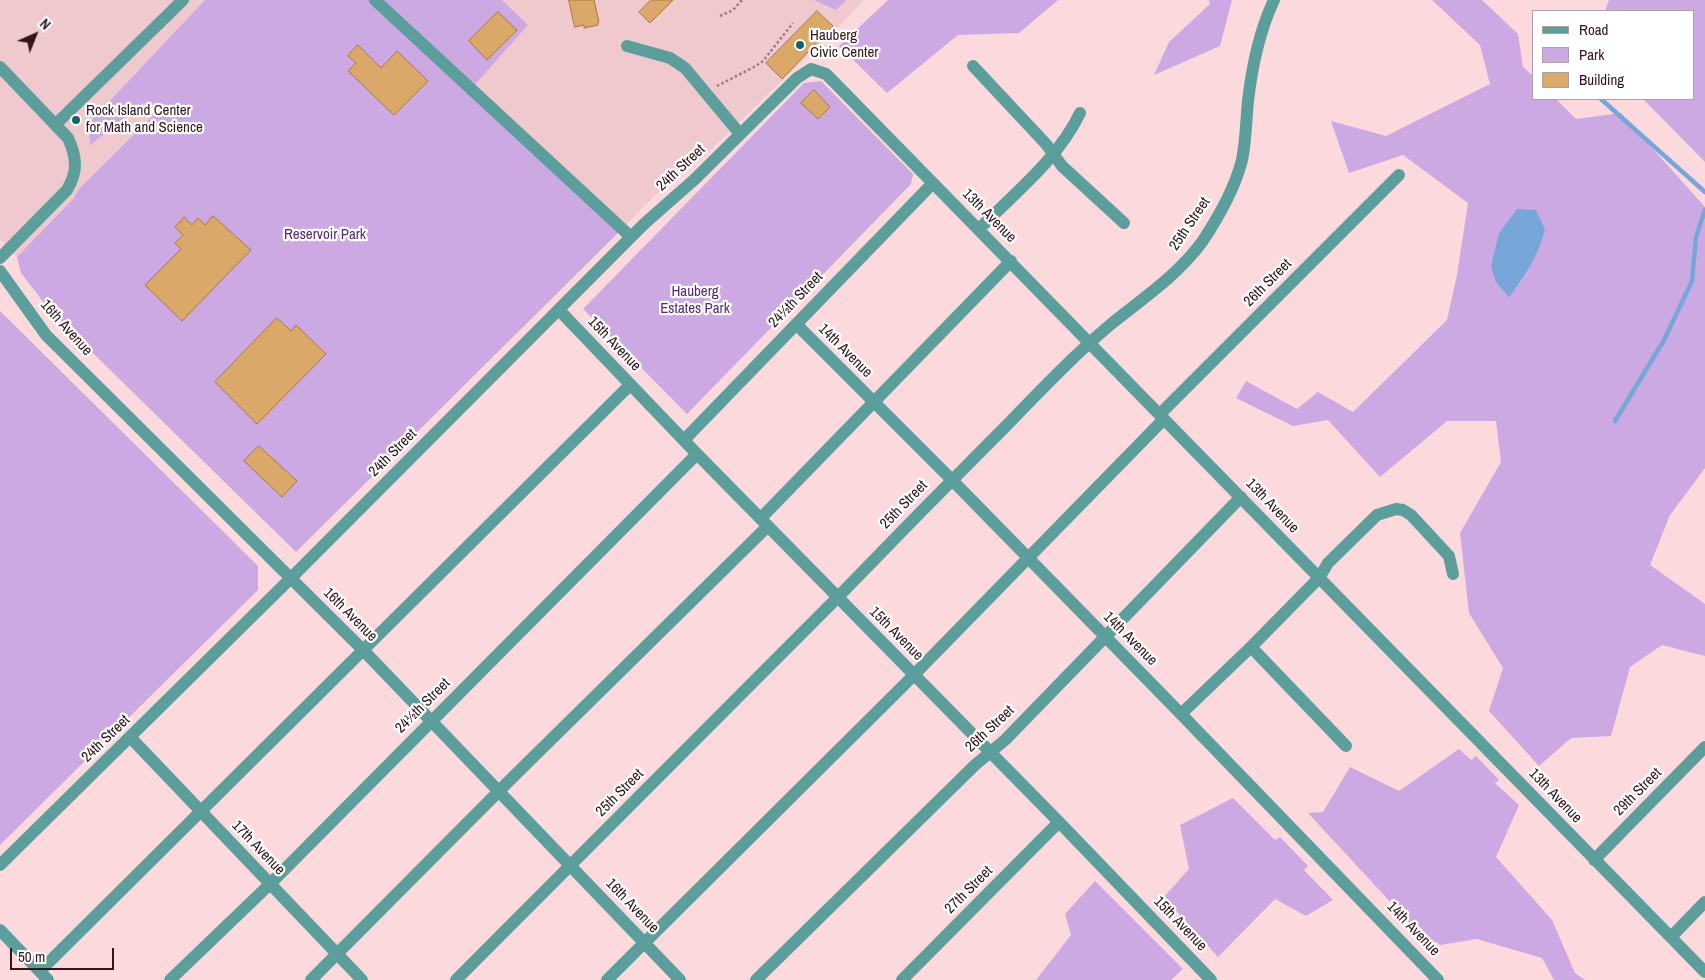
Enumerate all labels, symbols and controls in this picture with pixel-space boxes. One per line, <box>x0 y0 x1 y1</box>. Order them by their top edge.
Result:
north arrow <box>10 10 60 60</box>
legend <box>1532 10 1695 100</box>
text: N <box>36 15 55 34</box>
text: Road <box>1579 19 1608 40</box>
place label: Hauberg Civic Center <box>810 27 878 62</box>
marker: Hauberg Civic Center <box>794 39 806 51</box>
text: Park <box>1579 44 1604 65</box>
text: Building <box>1579 69 1624 90</box>
place label: Rock Island Center for Math and Science <box>86 102 203 137</box>
marker: Rock Island Center for Math and Science <box>70 114 82 126</box>
street label: 24th Street <box>653 141 709 195</box>
street label: 13th Avenue <box>958 185 1020 247</box>
street label: 25th Street <box>1166 194 1214 254</box>
park label: Reservoir Park <box>284 226 366 244</box>
street label: 26th Street <box>1240 255 1296 311</box>
street label: 24½th Street <box>765 268 827 332</box>
park label: Hauberg Estates Park <box>660 283 730 318</box>
street label: 16th Avenue <box>36 296 96 360</box>
street label: 15th Avenue <box>584 313 644 375</box>
street label: 14th Avenue <box>814 320 876 382</box>
street label: 24th Street <box>365 425 421 481</box>
street label: 13th Avenue <box>1242 475 1302 537</box>
street label: 25th Street <box>877 477 931 533</box>
street label: 16th Avenue <box>319 584 381 646</box>
street label: 15th Avenue <box>865 603 927 665</box>
street label: 14th Avenue <box>1099 608 1161 670</box>
street label: 24½th Street <box>392 675 454 737</box>
street label: 26th Street <box>962 702 1018 756</box>
street label: 24th Street <box>78 712 134 766</box>
street label: 29th Street <box>1610 764 1666 820</box>
street label: 25th Street <box>592 765 648 821</box>
street label: 13th Avenue <box>1525 765 1585 827</box>
street label: 17th Avenue <box>228 817 288 879</box>
street label: 27th Street <box>941 862 997 918</box>
street label: 16th Avenue <box>602 875 662 937</box>
street label: 15th Avenue <box>1150 893 1210 955</box>
street label: 14th Avenue <box>1383 898 1443 960</box>
scale bar <box>12 938 116 970</box>
text: 50 m <box>18 946 45 967</box>

